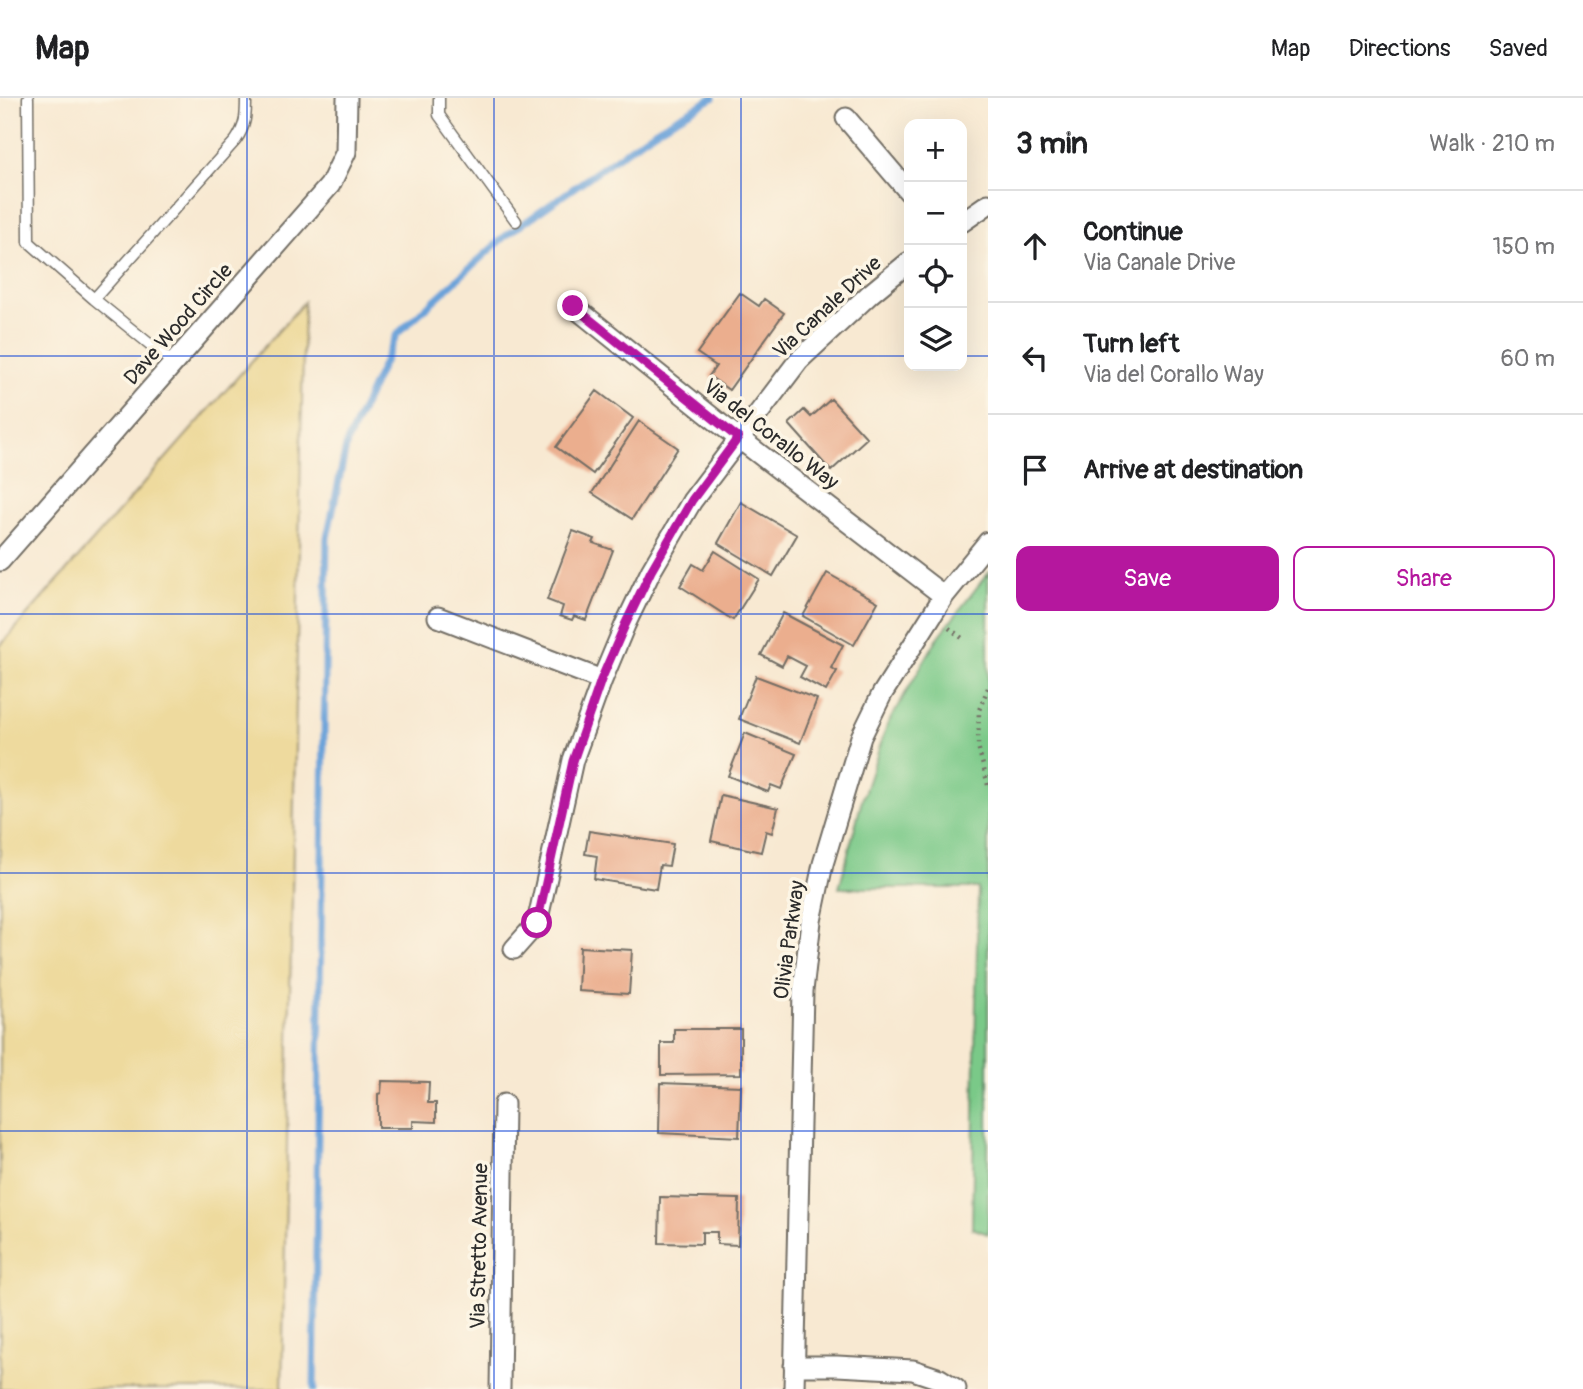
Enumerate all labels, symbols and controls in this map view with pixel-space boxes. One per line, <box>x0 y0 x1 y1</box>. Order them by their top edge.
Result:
text: Map <box>35 28 90 69</box>
text: Map <box>1271 34 1311 63</box>
text: Directions <box>1349 34 1450 63</box>
text: Saved <box>1488 34 1548 63</box>
map controls <box>904 119 967 371</box>
button: + <box>904 119 967 182</box>
text: 3 min <box>1016 125 1088 162</box>
text: Walk · 210 m <box>1429 129 1555 158</box>
button: − <box>904 182 967 245</box>
text: Continue <box>1083 216 1183 248</box>
icon: ahead <box>1016 227 1054 265</box>
text: 150 m <box>1492 232 1555 261</box>
button: locate <box>904 245 967 308</box>
text: Via Canale Drive <box>1083 248 1235 277</box>
street label: Via Canale Drive <box>767 250 888 365</box>
street label: Dave Wood Circle <box>118 257 239 391</box>
route end <box>557 290 588 321</box>
button: layers <box>904 308 967 371</box>
text: Turn left <box>1083 328 1179 360</box>
icon: left <box>1016 339 1054 377</box>
text: 60 m <box>1500 344 1555 373</box>
text: Via del Corallo Way <box>1083 360 1264 389</box>
street label: Via del Corallo Way <box>697 373 844 496</box>
icon: arrive <box>1016 451 1054 489</box>
text: Arrive at destination <box>1083 454 1303 486</box>
button: Save <box>1016 546 1279 611</box>
button: Share <box>1293 546 1555 611</box>
street label: Olivia Parkway <box>768 879 811 1001</box>
route start <box>521 907 552 938</box>
street label: Via Stretto Avenue <box>465 1162 494 1329</box>

